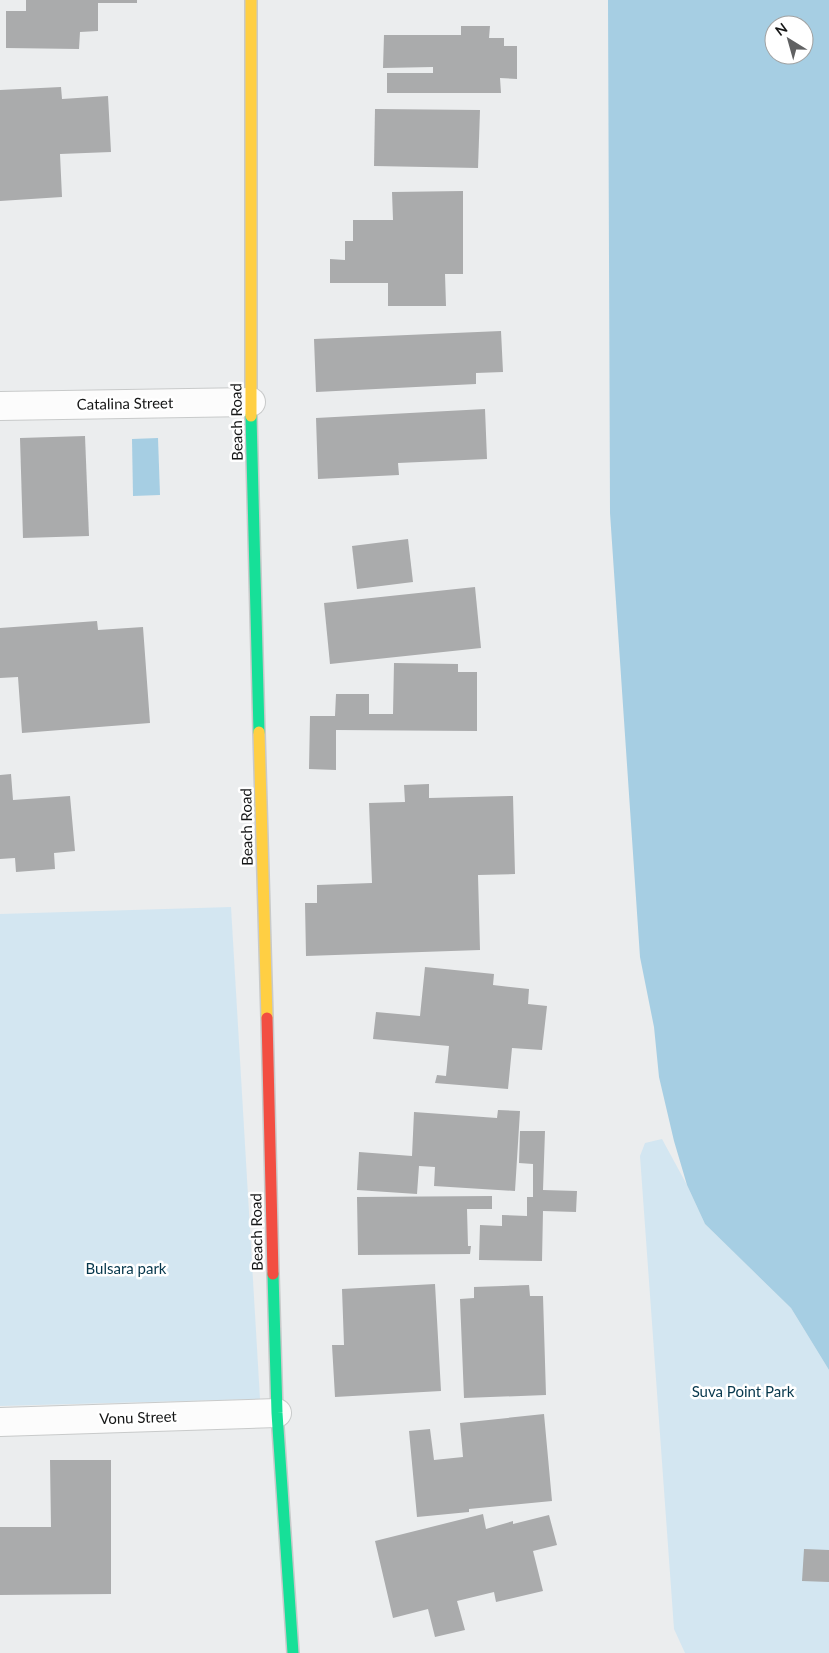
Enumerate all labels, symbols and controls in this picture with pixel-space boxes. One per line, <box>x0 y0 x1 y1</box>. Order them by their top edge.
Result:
north arrow <box>764 15 814 65</box>
text: N <box>771 19 790 39</box>
street label: Beach Road <box>226 383 246 461</box>
street label: Catalina Street <box>77 393 174 413</box>
street label: Beach Road <box>236 788 256 866</box>
street label: Beach Road <box>246 1193 266 1271</box>
park label: Bulsara park <box>86 1259 167 1277</box>
park label: Suva Point Park <box>692 1382 795 1400</box>
street label: Vonu Street <box>99 1407 178 1427</box>

